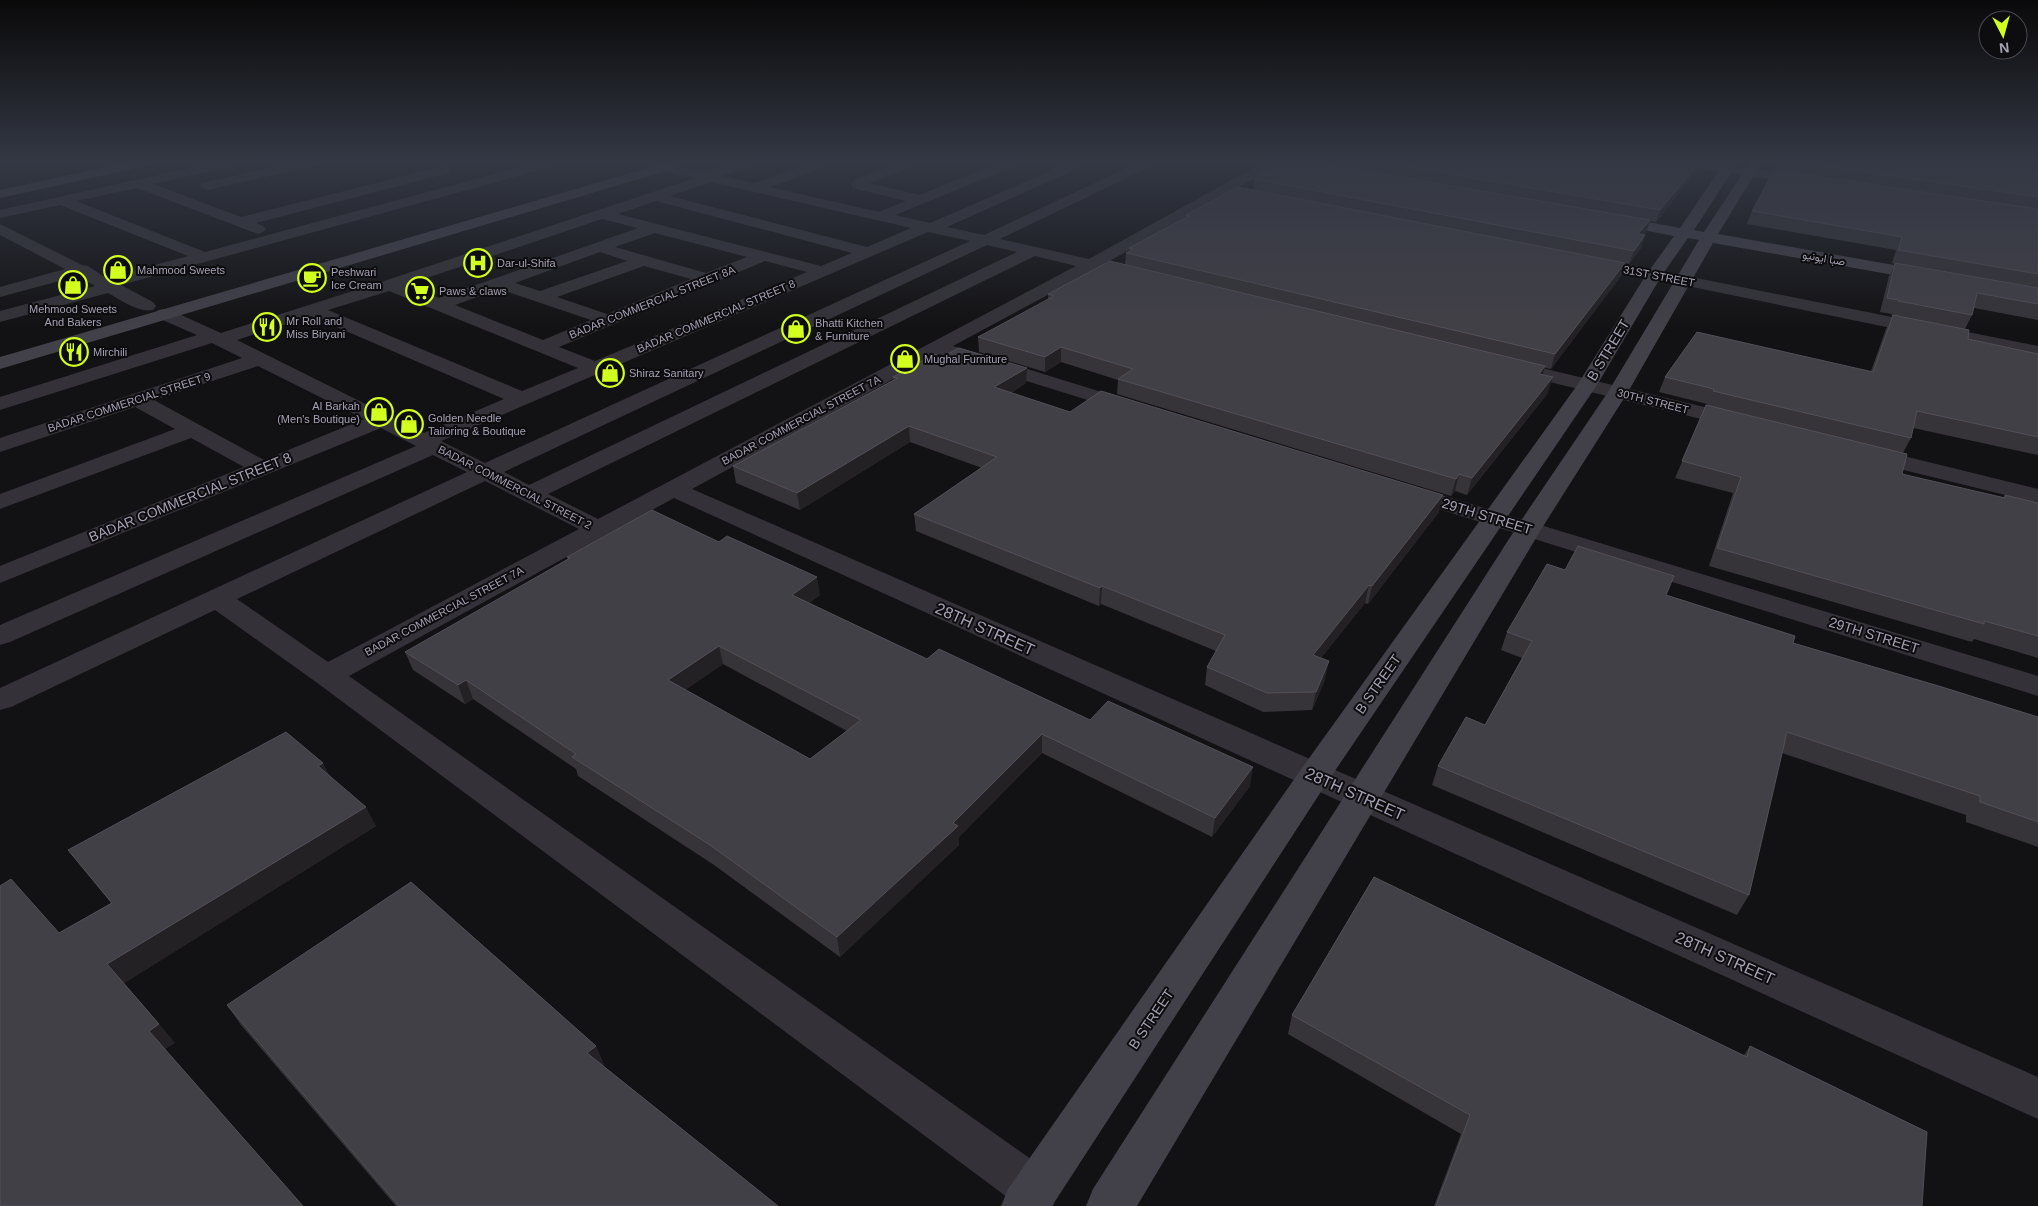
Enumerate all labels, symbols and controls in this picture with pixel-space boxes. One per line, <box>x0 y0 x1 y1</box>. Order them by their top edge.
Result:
north arrow <box>1978 10 2028 60</box>
text: N <box>1998 39 2010 56</box>
hospital icon: Dar-ul-Shifa <box>463 248 493 278</box>
street label: صبا ایونیو <box>1802 248 1846 269</box>
shop icon: Mahmood Sweets <box>103 255 133 285</box>
place label: Dar-ul-Shifa <box>497 257 557 269</box>
street label: BADAR COMMERCIAL STREET 8A <box>567 262 737 342</box>
cafe icon: Peshwari Ice Cream <box>297 263 327 293</box>
street label: 31ST STREET <box>1622 263 1696 289</box>
place label: Mahmood Sweets <box>137 264 226 276</box>
place label: Peshwari Ice Cream <box>331 266 382 291</box>
shop icon: Mehmood Sweets And Bakers <box>58 270 88 300</box>
supermarket icon: Paws & claws <box>405 276 435 306</box>
street label: BADAR COMMERCIAL STREET 8 <box>635 276 797 356</box>
place label: Paws & claws <box>439 285 507 297</box>
place label: Mehmood Sweets And Bakers <box>29 303 118 328</box>
restaurant icon: Mr Roll and Miss Biryani <box>252 312 282 342</box>
shop icon: Bhatti Kitchen & Furniture <box>781 314 811 344</box>
place label: Mr Roll and Miss Biryani <box>286 315 345 340</box>
street label: B STREET <box>1584 316 1633 383</box>
place label: Bhatti Kitchen & Furniture <box>815 317 883 342</box>
restaurant icon: Mirchili <box>59 337 89 367</box>
shop icon: Mughal Furniture <box>890 344 920 374</box>
place label: Mirchili <box>93 346 127 358</box>
place label: Mughal Furniture <box>924 353 1007 365</box>
shop icon: Shiraz Sanitary <box>595 358 625 388</box>
place label: Shiraz Sanitary <box>629 367 704 379</box>
street label: BADAR COMMERCIAL STREET 9 <box>46 370 212 434</box>
street label: BADAR COMMERCIAL STREET 7A <box>720 373 883 467</box>
street label: 30TH STREET <box>1616 386 1690 416</box>
shop icon: Al Barkah (Men's Boutique) <box>364 397 394 427</box>
place label: Al Barkah (Men's Boutique) <box>277 400 360 425</box>
shop icon: Golden Needle Tailoring & Boutique <box>394 409 424 439</box>
place label: Golden Needle Tailoring & Boutique <box>428 412 526 437</box>
street label: BADAR COMMERCIAL STREET 2 <box>436 443 594 531</box>
street label: BADAR COMMERCIAL STREET 8 <box>86 449 294 545</box>
street label: 29TH STREET <box>1440 495 1534 537</box>
street label: BADAR COMMERCIAL STREET 7A <box>363 564 526 658</box>
street label: 28TH STREET <box>933 600 1037 659</box>
street label: 29TH STREET <box>1827 614 1921 656</box>
street label: B STREET <box>1352 651 1404 717</box>
street label: 28TH STREET <box>1303 765 1407 824</box>
street label: 28TH STREET <box>1673 929 1777 988</box>
street label: B STREET <box>1125 986 1177 1052</box>

